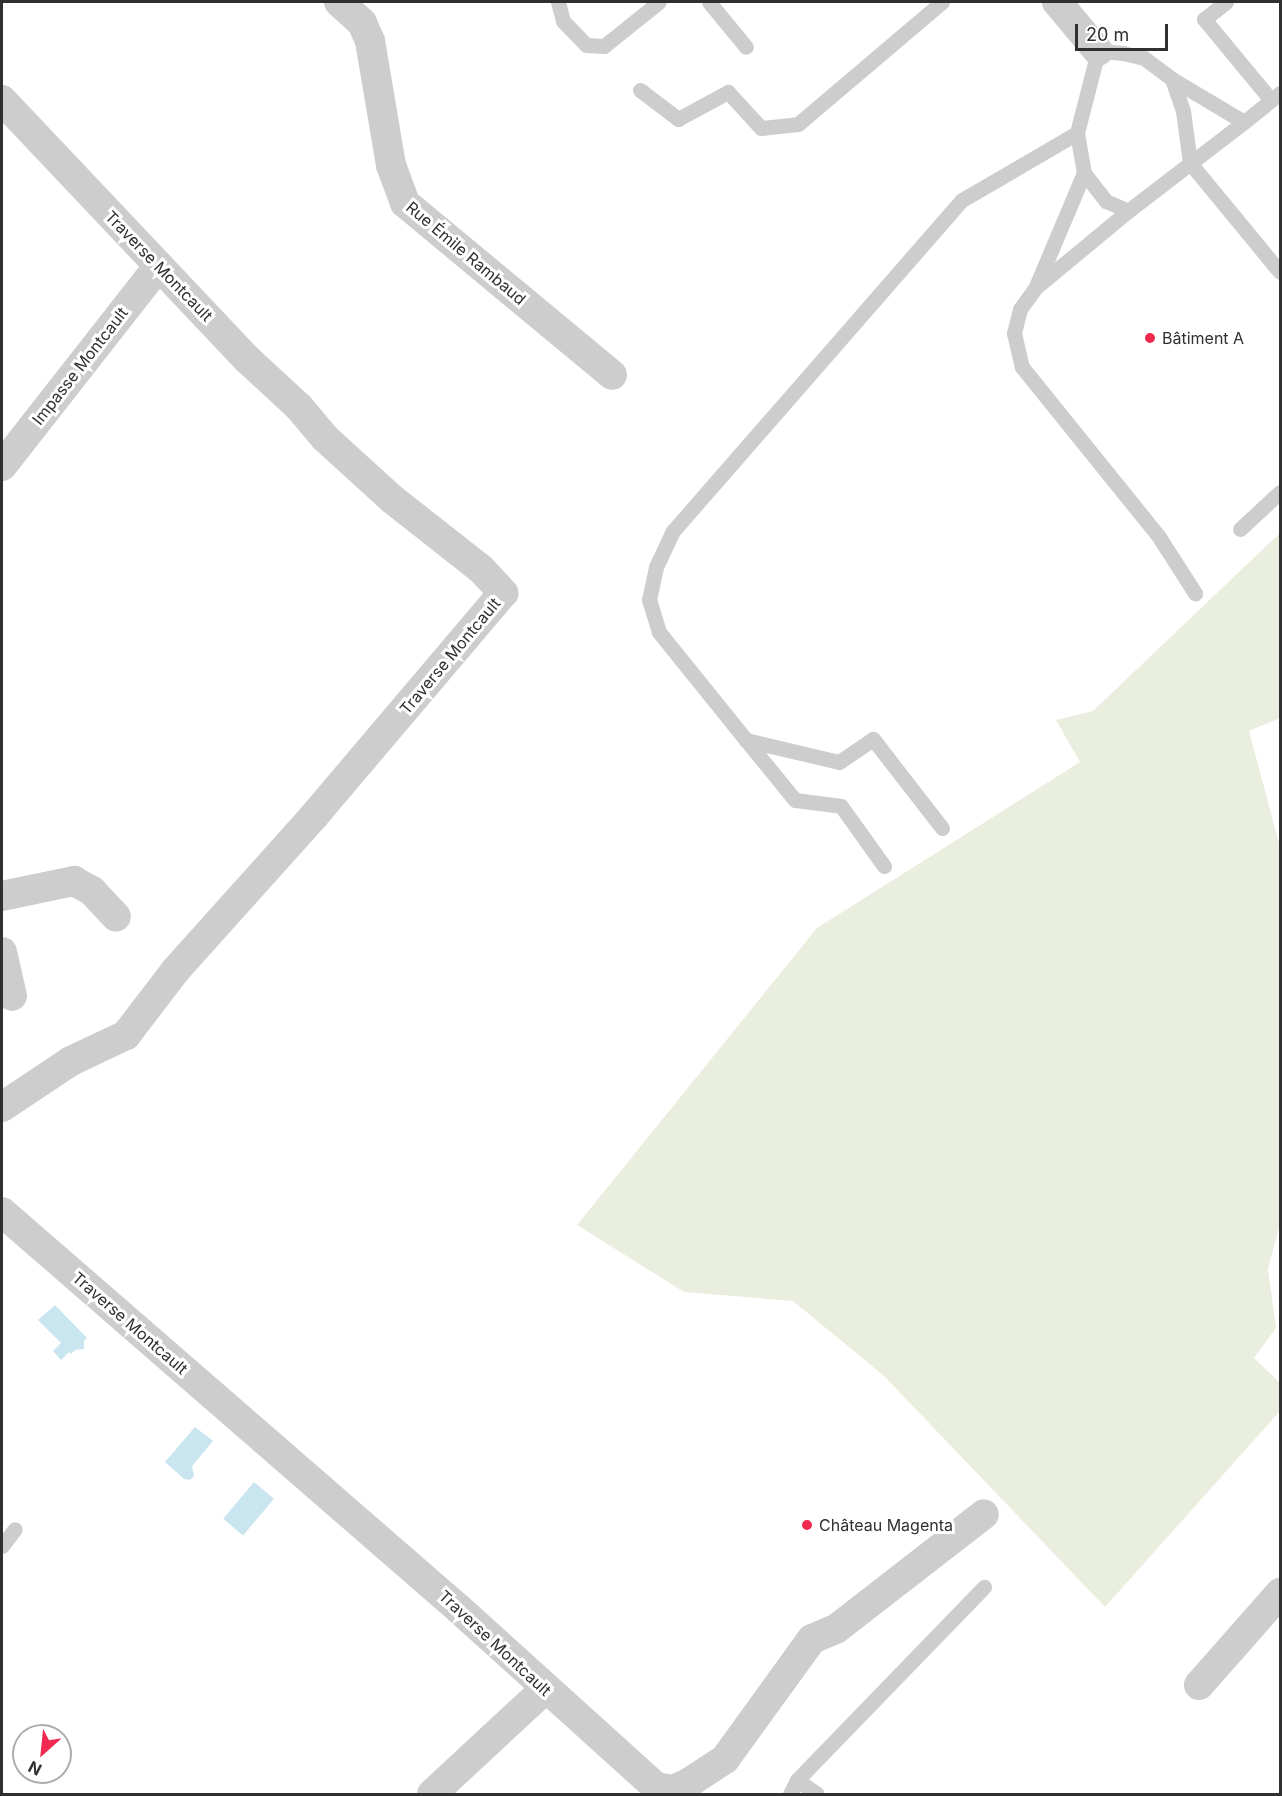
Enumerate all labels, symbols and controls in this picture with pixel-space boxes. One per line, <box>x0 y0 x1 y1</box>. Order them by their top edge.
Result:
scale bar <box>1078 12 1171 50</box>
text: 20 m <box>1086 24 1129 45</box>
street label: Rue Émile Rambaud <box>402 197 530 309</box>
street label: Traverse Montcault <box>101 207 217 325</box>
street label: Impasse Montcault <box>28 303 132 429</box>
place label: Bâtiment A <box>1162 328 1244 348</box>
marker: Bâtiment A <box>1143 331 1157 345</box>
street label: Traverse Montcault <box>396 594 504 718</box>
street label: Traverse Montcault <box>69 1268 191 1378</box>
place label: Château Magenta <box>819 1515 953 1535</box>
marker: Château Magenta <box>800 1518 814 1532</box>
street label: Traverse Montcault <box>435 1586 555 1700</box>
north arrow <box>12 1724 72 1784</box>
text: N <box>25 1757 45 1780</box>

